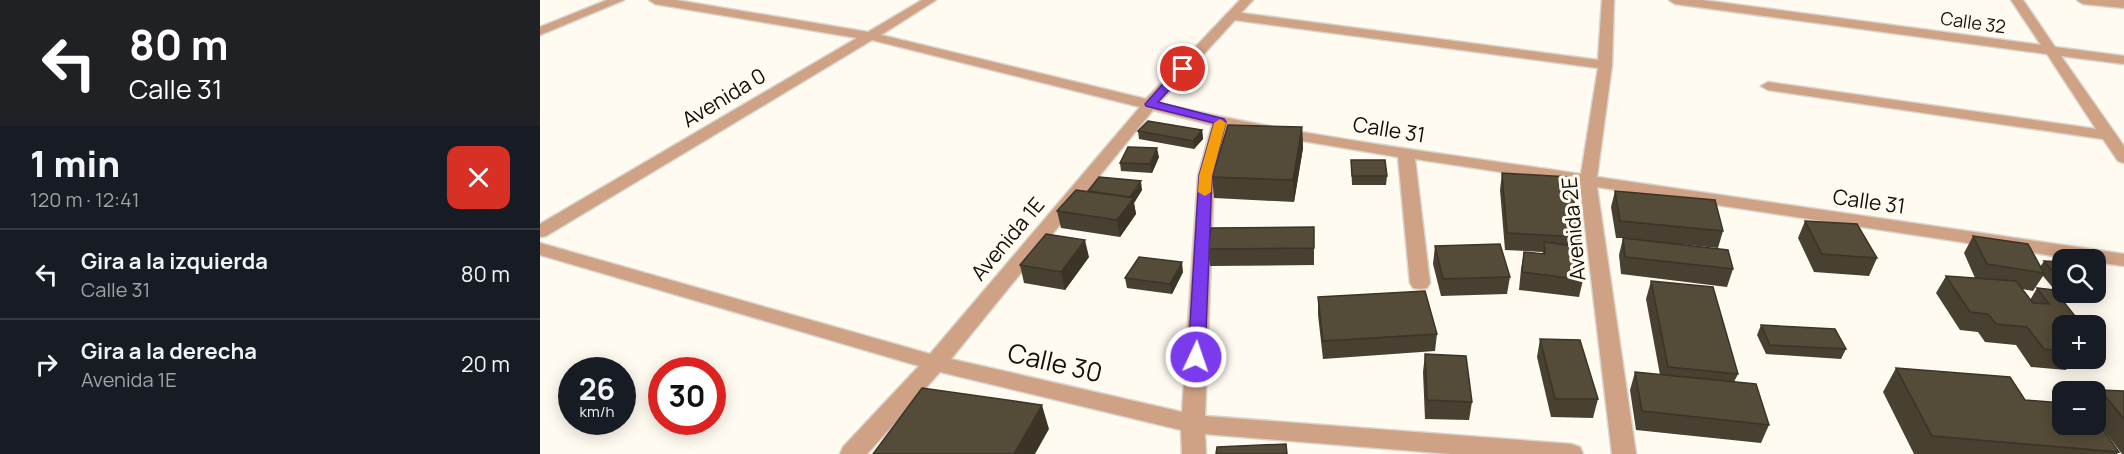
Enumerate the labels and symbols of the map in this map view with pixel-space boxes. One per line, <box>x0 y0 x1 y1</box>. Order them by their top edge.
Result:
street label: Calle 32 <box>1939 6 2007 38</box>
pin <box>1157 43 1208 94</box>
street label: Avenida 0 <box>676 61 771 133</box>
street label: Calle 31 <box>1351 109 1427 149</box>
street label: Avenida 2E <box>1555 176 1591 282</box>
street label: Calle 31 <box>1831 182 1907 220</box>
street label: Avenida 1E <box>964 191 1050 286</box>
position arrow <box>1164 325 1228 389</box>
street label: Calle 30 <box>1004 334 1106 390</box>
speed limit sign: 30 <box>648 357 726 435</box>

